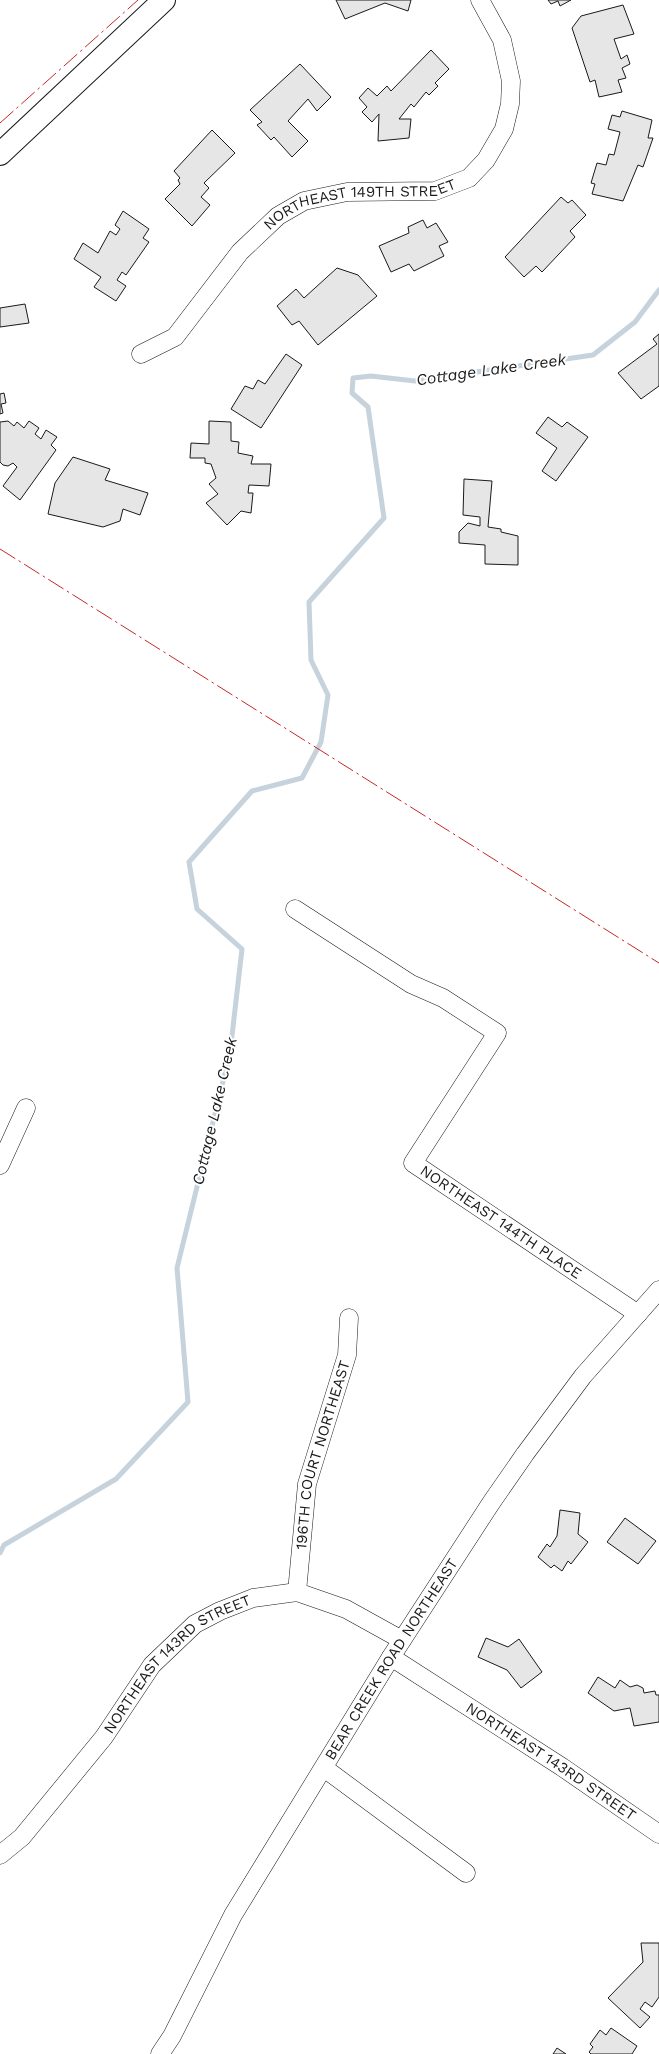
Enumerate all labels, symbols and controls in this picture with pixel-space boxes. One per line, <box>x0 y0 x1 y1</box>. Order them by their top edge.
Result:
street label: NORTHEAST 149TH STREET <box>260 175 458 234</box>
water label: Cottage Lake Creek <box>415 349 569 389</box>
water label: Cottage Lake Creek <box>188 1034 241 1187</box>
street label: NORTHEAST 144TH PLACE <box>417 1161 585 1283</box>
street label: 196TH COURT NORTHEAST <box>292 1358 354 1550</box>
street label: BEAR CREEK ROAD NORTHEAST <box>321 1555 462 1763</box>
street label: NORTHEAST 143RD STREET <box>100 1591 253 1737</box>
street label: NORTHEAST 143RD STREET <box>463 1699 639 1824</box>

